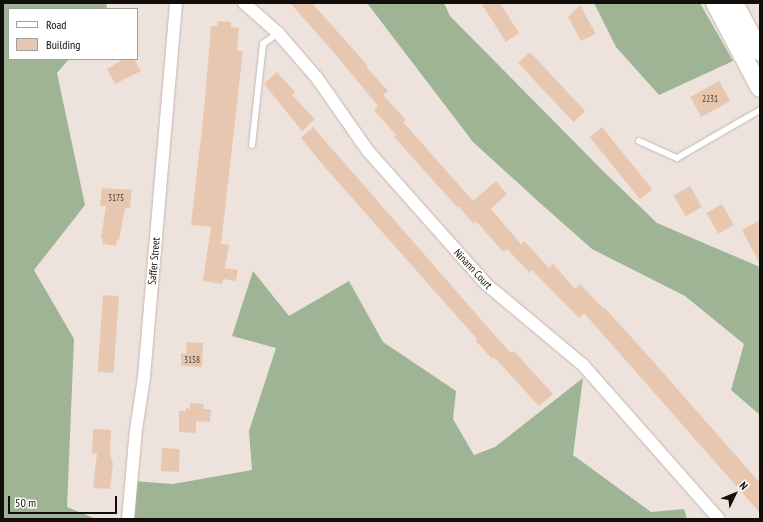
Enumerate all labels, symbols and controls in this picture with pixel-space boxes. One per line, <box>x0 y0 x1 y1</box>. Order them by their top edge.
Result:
legend <box>8 8 138 60</box>
text: Road <box>46 17 66 32</box>
text: Building <box>46 37 81 52</box>
house number: 2231 <box>702 94 718 104</box>
house number: 3175 <box>108 193 124 203</box>
street label: Saffer Street <box>145 237 163 285</box>
street label: Ninann Court <box>451 246 495 292</box>
house number: 3158 <box>184 355 200 365</box>
north arrow <box>715 474 755 514</box>
text: N <box>737 479 751 493</box>
scale bar <box>10 488 119 514</box>
text: 50 m <box>15 495 36 510</box>

